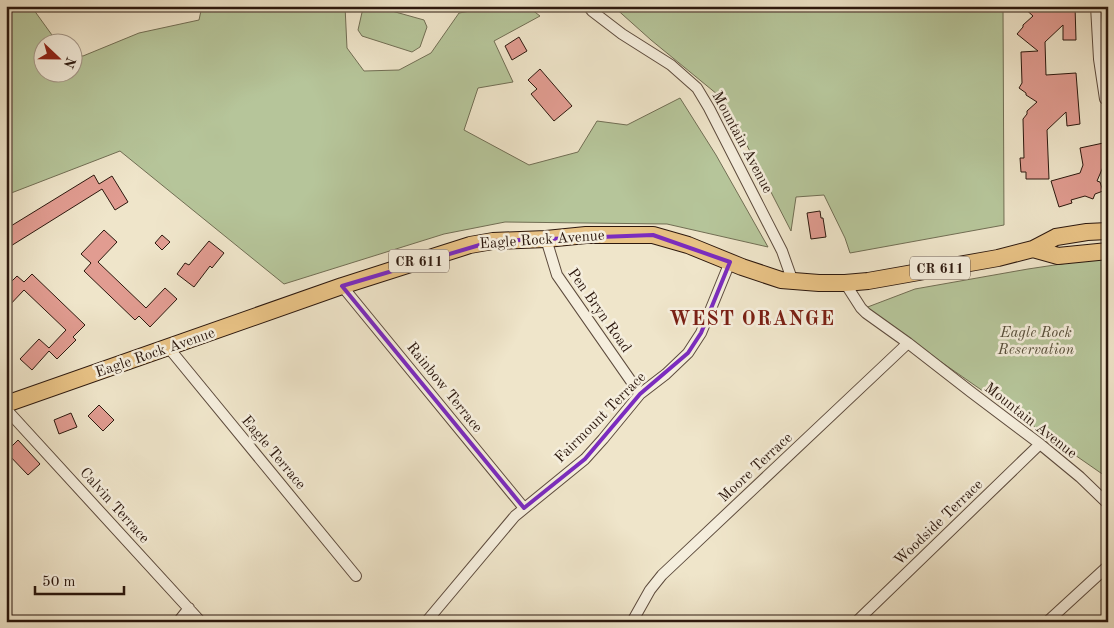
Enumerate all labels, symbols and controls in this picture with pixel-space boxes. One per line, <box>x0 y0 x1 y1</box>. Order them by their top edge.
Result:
north arrow <box>32 32 82 82</box>
text: N <box>61 55 78 70</box>
street label: Mountain Avenue <box>709 89 775 196</box>
street label: Eagle Rock Avenue <box>479 229 605 252</box>
road number: CR 611 <box>389 250 449 272</box>
road number: CR 611 <box>910 256 970 280</box>
street label: Pen Bryn Road <box>564 266 633 356</box>
district label: WEST ORANGE <box>669 310 835 330</box>
street label: Eagle Rock Avenue <box>94 326 217 381</box>
park label: Eagle Rock Reservation <box>997 326 1075 358</box>
street label: Rainbow Terrace <box>403 340 485 436</box>
street label: Fairmount Terrace <box>553 370 649 466</box>
street label: Mountain Avenue <box>981 381 1079 462</box>
street label: Eagle Terrace <box>238 413 308 493</box>
street label: Moore Terrace <box>716 430 796 506</box>
street label: Calvin Terrace <box>76 465 151 547</box>
street label: Woodside Terrace <box>892 477 986 569</box>
scale bar <box>35 563 124 595</box>
text: 50 m <box>42 575 76 590</box>

